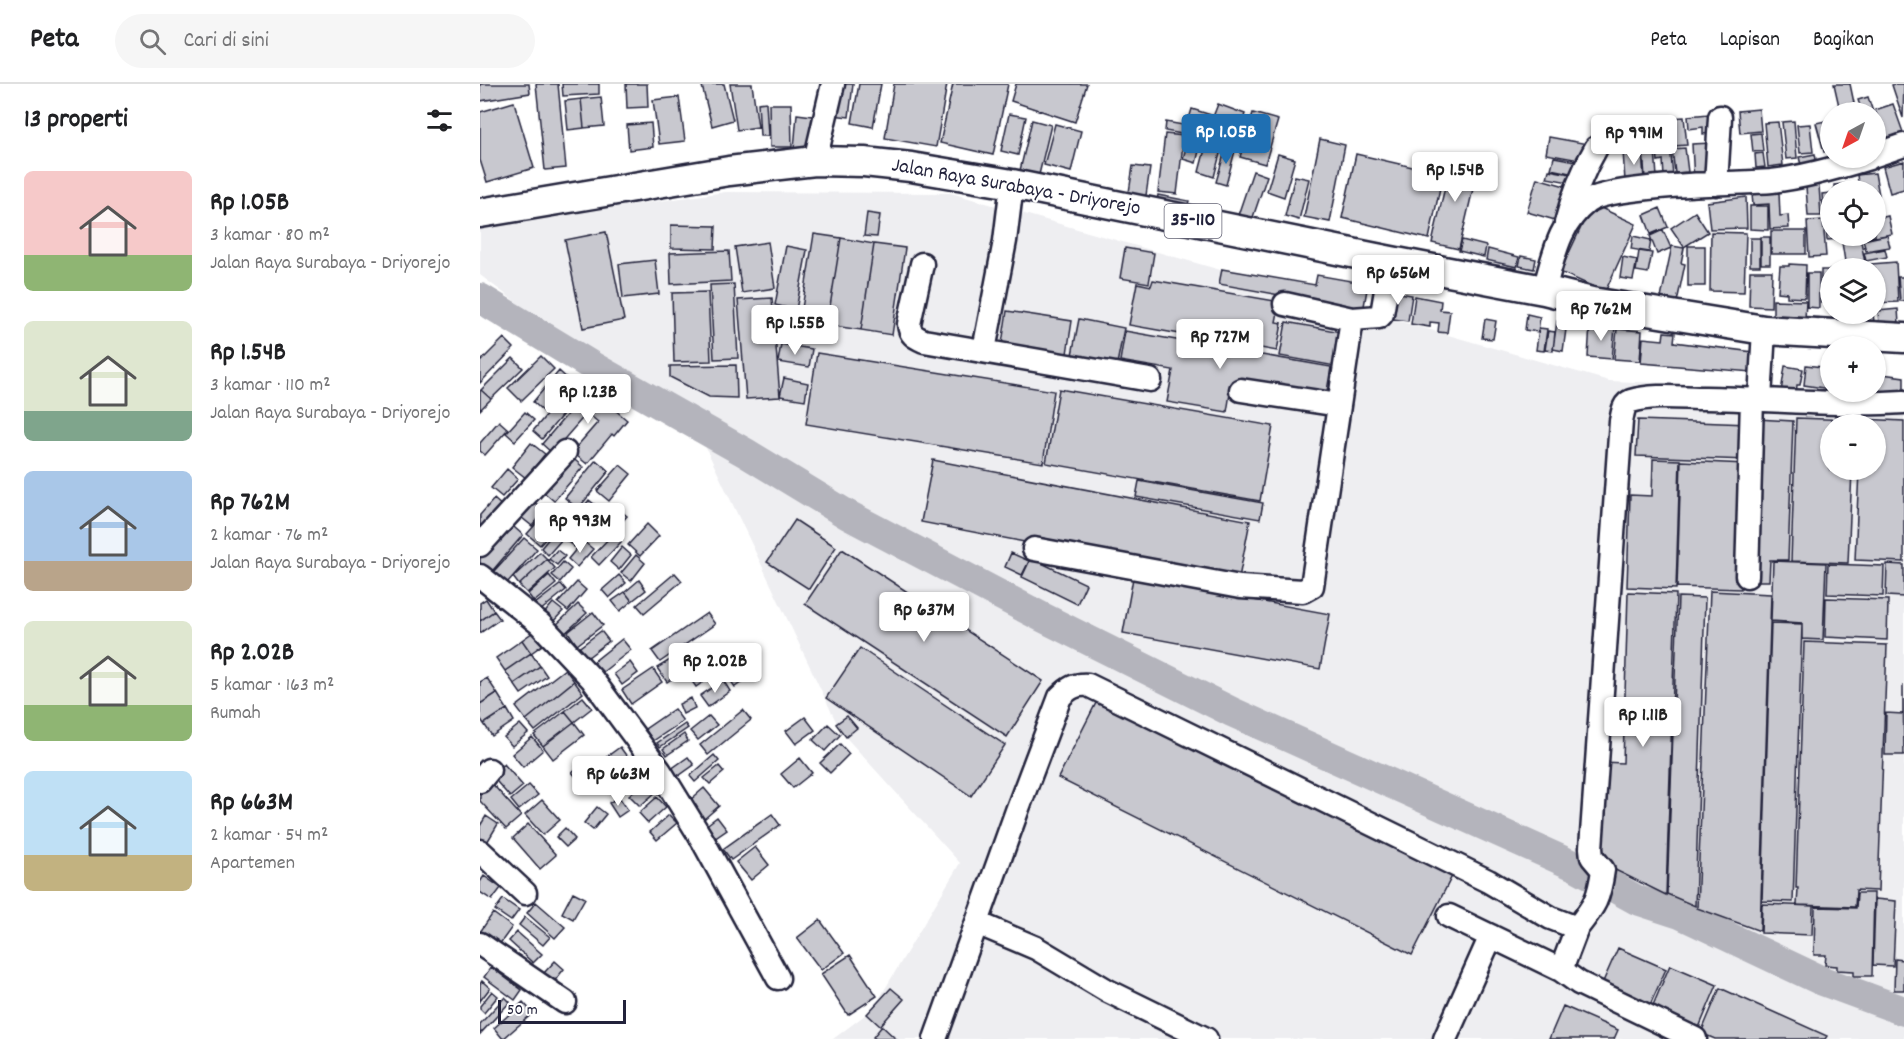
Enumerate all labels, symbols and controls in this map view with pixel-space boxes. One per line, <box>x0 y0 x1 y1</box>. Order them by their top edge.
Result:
search box <box>115 14 535 68</box>
text: Peta <box>30 21 79 61</box>
icon: search <box>136 25 169 58</box>
text: Cari di sini <box>184 26 269 57</box>
text: Peta <box>1650 26 1687 56</box>
text: Lapisan <box>1720 26 1780 56</box>
text: Bagikan <box>1813 26 1874 56</box>
text: 13 properti <box>24 102 128 139</box>
north arrow <box>1820 102 1886 168</box>
map controls <box>1820 102 1886 480</box>
icon: filters <box>423 104 456 137</box>
pin: Rp 1.05B <box>1164 114 1288 165</box>
pin: Rp 991M <box>1579 115 1689 166</box>
text: Rp 1.05B <box>1196 119 1256 147</box>
text: Rp 991M <box>1605 120 1663 148</box>
street label: Jalan Raya Surabaya - Driyorejo <box>889 151 1143 225</box>
pin: Rp 1.54B <box>1393 152 1517 203</box>
text: Rp 1.54B <box>1426 157 1484 185</box>
button: locate <box>1820 180 1886 246</box>
text: Rp 1.05B <box>210 185 289 222</box>
icon: home <box>72 195 144 267</box>
road number: 35-110 <box>1164 204 1222 238</box>
text: 3 kamar · 80 m² <box>210 222 330 250</box>
text: Jalan Raya Surabaya - Driyorejo <box>210 250 450 278</box>
pin: Rp 656M <box>1343 255 1453 306</box>
button: layers <box>1820 258 1886 324</box>
text: Rp 656M <box>1366 260 1430 288</box>
pin: Rp 762M <box>1546 291 1656 342</box>
text: Rp 762M <box>1570 296 1632 324</box>
pin: Rp 1.55B <box>733 305 857 356</box>
text: Rp 1.55B <box>765 310 825 338</box>
pin: Rp 727M <box>1165 319 1275 370</box>
text: Rp 727M <box>1190 324 1250 352</box>
text: Rp 1.54B <box>210 335 286 372</box>
button: + <box>1820 336 1886 402</box>
icon: home <box>72 345 144 417</box>
text: 3 kamar · 110 m² <box>210 372 331 400</box>
pin: Rp 1.23B <box>526 374 650 425</box>
text: Rp 1.23B <box>559 379 617 407</box>
text: Jalan Raya Surabaya - Driyorejo <box>210 400 450 428</box>
button: − <box>1820 414 1886 480</box>
text: Rp 762M <box>210 485 290 522</box>
icon: home <box>72 495 144 567</box>
pin: Rp 993M <box>525 503 635 554</box>
text: Rp 993M <box>549 508 611 536</box>
text: 2 kamar · 76 m² <box>210 522 328 550</box>
text: Jalan Raya Surabaya - Driyorejo <box>210 550 450 578</box>
pin: Rp 637M <box>869 592 979 643</box>
text: Rp 637M <box>893 597 955 625</box>
text: Rp 2.02B <box>210 635 294 672</box>
pin: Rp 2.02B <box>653 643 777 694</box>
icon: home <box>72 645 144 717</box>
text: Rp 2.02B <box>683 648 747 676</box>
text: 5 kamar · 163 m² <box>210 672 334 700</box>
pin: Rp 1.11B <box>1581 697 1705 748</box>
text: Rumah <box>210 700 261 728</box>
text: Rp 1.11B <box>1618 702 1668 730</box>
pin: Rp 663M <box>563 756 673 807</box>
text: Rp 663M <box>586 761 650 789</box>
text: Rp 663M <box>210 785 293 822</box>
icon: home <box>72 795 144 867</box>
text: 2 kamar · 54 m² <box>210 822 328 850</box>
text: Apartemen <box>210 850 295 878</box>
scale bar <box>498 997 626 1024</box>
text: 50 m <box>507 999 538 1022</box>

